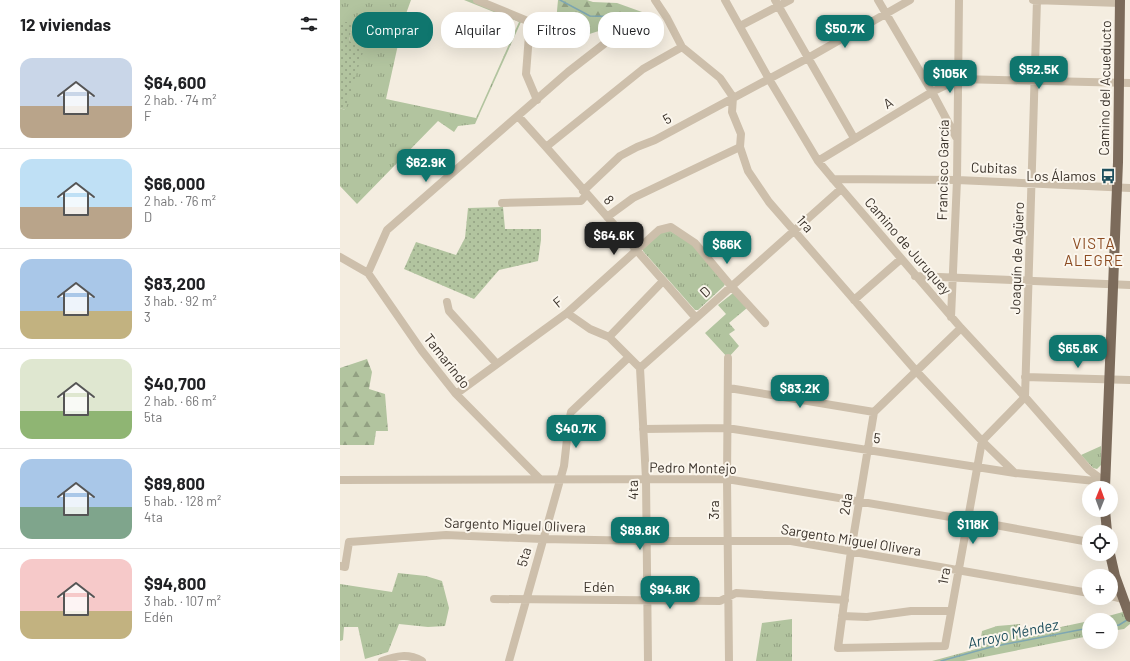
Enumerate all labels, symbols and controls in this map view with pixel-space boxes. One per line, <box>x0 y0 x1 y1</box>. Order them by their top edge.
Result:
chip: Comprar <box>352 12 433 48</box>
chip: Alquilar <box>441 12 515 48</box>
chip: Filtros <box>523 12 590 48</box>
chip: Nuevo <box>598 12 664 48</box>
icon: filters <box>298 13 320 35</box>
text: 12 viviendas <box>20 14 111 34</box>
pin: $50.7K <box>812 15 878 49</box>
text: $50.7K <box>825 20 865 36</box>
street label: Camino del Acueducto <box>1095 20 1114 156</box>
pin: $52.5K <box>1006 56 1072 90</box>
pin: $105K <box>922 60 978 94</box>
text: $52.5K <box>1019 61 1059 77</box>
text: $105K <box>933 65 967 81</box>
text: $64,600 <box>144 72 206 92</box>
icon: home <box>52 74 100 122</box>
text: 2 hab. · 74 m² <box>144 92 217 108</box>
street label: A <box>880 93 896 112</box>
text: F <box>144 108 151 124</box>
street label: 5 <box>660 109 674 128</box>
street label: Francisco García <box>933 119 952 221</box>
pin: $62.9K <box>393 149 459 183</box>
text: $62.9K <box>406 154 446 170</box>
street label: Cubitas <box>971 158 1018 177</box>
place label: Los Álamos <box>1026 167 1096 184</box>
bus stop icon: Los Álamos <box>1099 167 1117 185</box>
text: $66,000 <box>144 173 205 193</box>
icon: home <box>52 175 100 223</box>
street label: 8 <box>601 191 618 208</box>
text: 2 hab. · 76 m² <box>144 193 216 209</box>
street label: Camino de Juruquey <box>861 193 956 298</box>
street label: Joaquín de Agüero <box>1006 201 1027 315</box>
text: D <box>144 209 152 225</box>
street label: 1ra <box>793 212 817 236</box>
pin: $64.6K <box>581 222 647 256</box>
text: $64.6K <box>594 227 634 243</box>
pin: $66K <box>703 231 751 265</box>
district label: VISTA ALEGRE <box>1064 234 1124 269</box>
text: $66K <box>712 236 742 252</box>
text: $83,200 <box>144 273 206 293</box>
icon: home <box>52 275 100 323</box>
street label: D <box>696 282 714 301</box>
street label: F <box>549 292 566 311</box>
text: 3 hab. · 92 m² <box>144 293 217 309</box>
text: 3 <box>144 309 151 325</box>
street label: Tamarindo <box>421 330 474 392</box>
pin: $65.6K <box>1045 335 1111 369</box>
text: $65.6K <box>1058 340 1098 356</box>
text: $40,700 <box>144 373 206 393</box>
icon: home <box>52 375 100 423</box>
pin: $83.2K <box>767 375 833 409</box>
text: $83.2K <box>780 380 820 396</box>
text: 2 hab. · 66 m² <box>144 393 217 409</box>
text: 5ta <box>144 409 162 425</box>
pin: $40.7K <box>543 415 609 449</box>
text: $40.7K <box>556 420 596 436</box>
street label: 5 <box>872 429 882 446</box>
street label: Pedro Montejo <box>649 458 737 477</box>
text: $89,800 <box>144 473 205 493</box>
icon: home <box>52 475 100 523</box>
street label: 4ta <box>624 480 641 500</box>
north arrow <box>1082 481 1118 517</box>
map controls <box>1082 481 1118 649</box>
street label: 2da <box>835 491 856 516</box>
text: 5 hab. · 128 m² <box>144 493 221 509</box>
street label: 3ra <box>705 500 722 520</box>
text: 4ta <box>144 509 163 525</box>
pin: $118K <box>945 511 1001 545</box>
street label: Sargento Miguel Olivera <box>444 514 586 535</box>
text: $118K <box>957 516 989 532</box>
pin: $89.8K <box>607 517 673 551</box>
street label: Sargento Miguel Olivera <box>780 520 922 559</box>
text: $89.8K <box>620 522 660 538</box>
button: locate <box>1082 525 1118 561</box>
street label: 5ta <box>513 545 534 569</box>
street label: 1ra <box>934 566 953 586</box>
button: + <box>1082 569 1118 605</box>
text: $94,800 <box>144 573 206 593</box>
icon: home <box>52 575 100 623</box>
pin: $94.8K <box>637 576 703 610</box>
street label: Edén <box>583 578 615 595</box>
text: $94.8K <box>650 581 690 597</box>
text: 3 hab. · 107 m² <box>144 593 221 609</box>
text: Edén <box>144 609 173 625</box>
button: − <box>1082 613 1118 649</box>
water label: Arroyo Méndez <box>966 615 1060 651</box>

